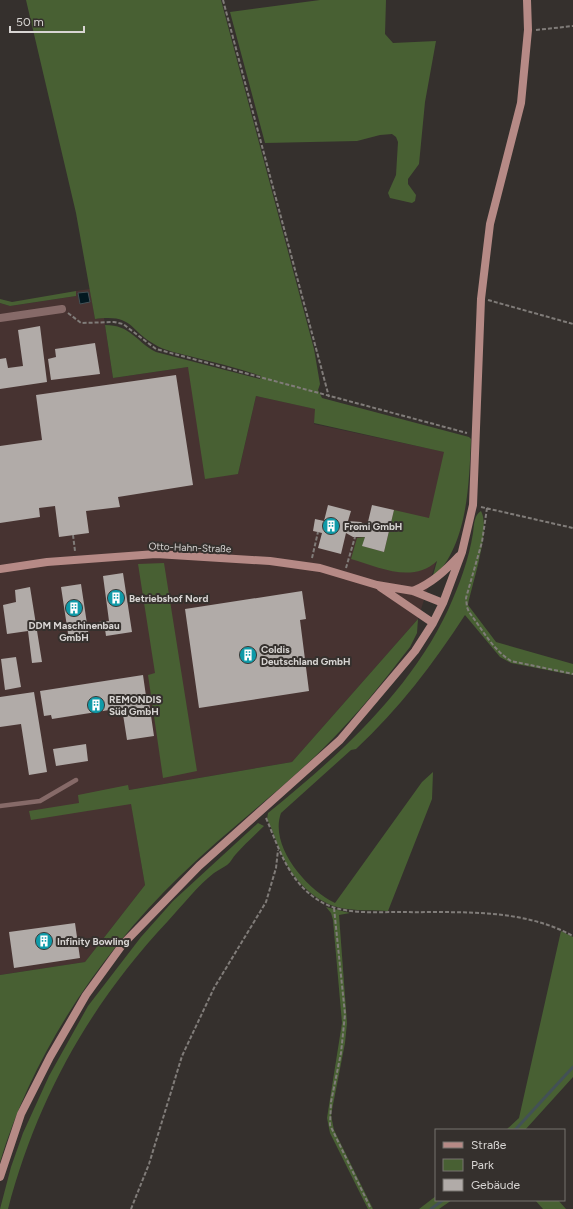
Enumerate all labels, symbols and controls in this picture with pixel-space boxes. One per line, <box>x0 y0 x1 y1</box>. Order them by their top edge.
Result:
scale bar <box>10 8 84 34</box>
text: 50 m <box>16 15 44 29</box>
building icon: Fromi GmbH <box>321 516 341 536</box>
place label: Fromi GmbH <box>344 520 402 533</box>
street label: Otto-Hahn-Straße <box>148 540 232 555</box>
building icon: Betriebshof Nord <box>106 588 126 608</box>
place label: Betriebshof Nord <box>129 592 208 605</box>
building icon: DDM Maschinenbau GmbH <box>64 598 84 618</box>
place label: DDM Maschinenbau GmbH <box>28 619 120 644</box>
place label: Coldis Deutschland GmbH <box>261 643 350 668</box>
building icon: Coldis Deutschland GmbH <box>238 645 258 665</box>
place label: REMONDIS Süd GmbH <box>109 693 161 718</box>
building icon: REMONDIS Süd GmbH <box>86 695 106 715</box>
building icon: Infinity Bowling <box>34 931 54 951</box>
place label: Infinity Bowling <box>57 935 129 948</box>
legend <box>435 1129 565 1201</box>
text: Straße <box>471 1138 507 1152</box>
text: Park <box>471 1158 494 1172</box>
text: Gebäude <box>471 1178 521 1192</box>

